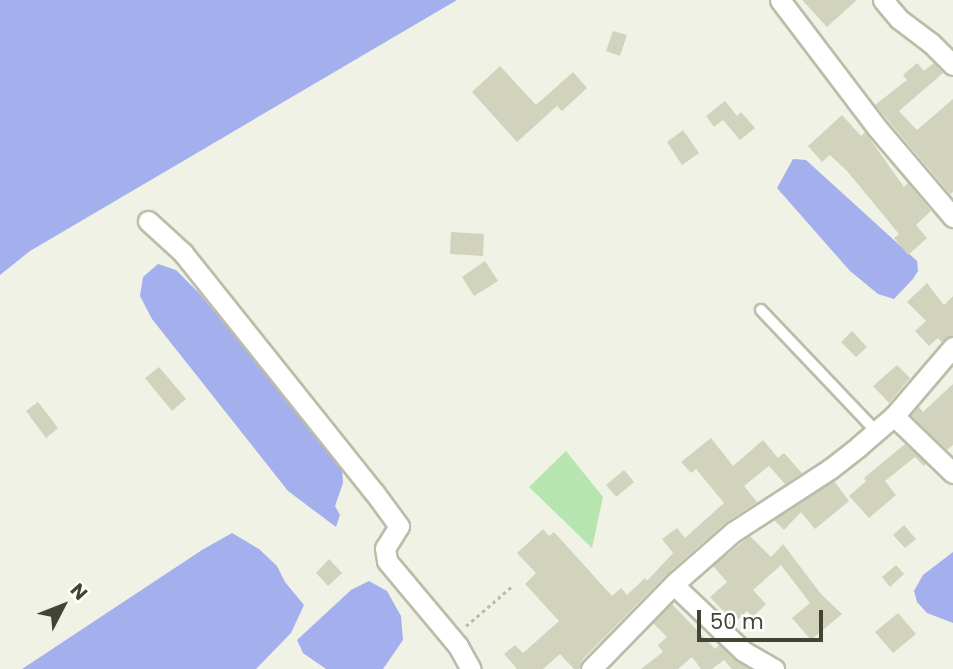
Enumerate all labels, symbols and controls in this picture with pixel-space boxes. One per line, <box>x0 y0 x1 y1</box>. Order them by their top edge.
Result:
north arrow <box>28 571 98 641</box>
text: N <box>64 577 94 606</box>
scale bar <box>701 596 827 640</box>
text: 50 m <box>710 607 764 636</box>

